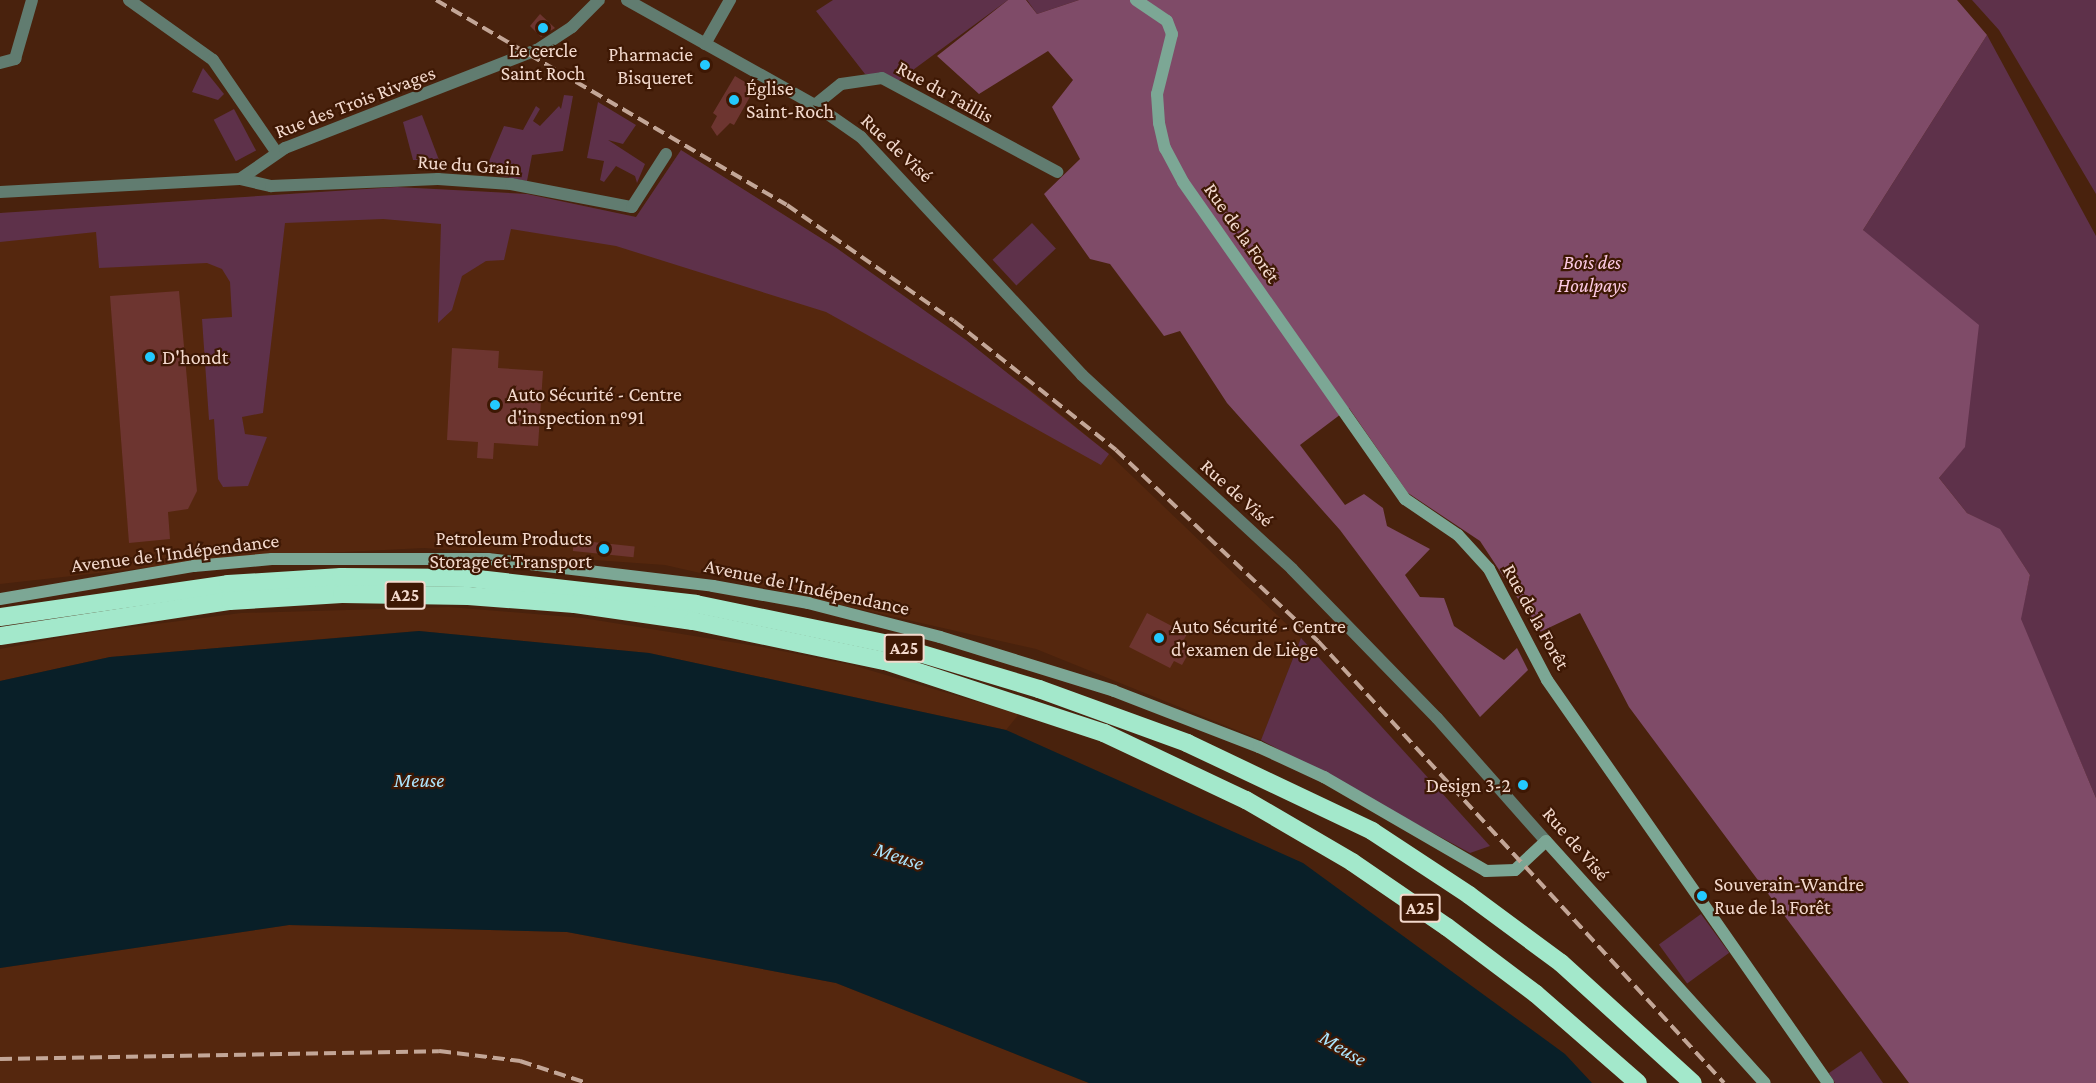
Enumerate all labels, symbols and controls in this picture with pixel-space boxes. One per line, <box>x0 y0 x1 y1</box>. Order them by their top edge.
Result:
marker: Le cercle Saint Roch <box>536 21 550 35</box>
place label: Le cercle Saint Roch <box>501 38 585 85</box>
place label: Pharmacie Bisqueret <box>608 42 693 89</box>
street label: Rue du Taillis <box>892 56 998 128</box>
marker: Pharmacie Bisqueret <box>698 58 712 72</box>
street label: Rue des Trois Rivages <box>271 60 439 144</box>
place label: Église Saint-Roch <box>746 77 834 124</box>
marker: Église Saint-Roch <box>727 93 741 107</box>
street label: Rue de Visé <box>856 109 938 187</box>
street label: Rue du Grain <box>417 149 521 181</box>
street label: Rue de la Forêt <box>1199 178 1285 288</box>
park label: Bois des Houlpays <box>1557 251 1627 298</box>
place label: D'hondt <box>162 345 228 369</box>
marker: D'hondt <box>143 350 157 364</box>
place label: Auto Sécurité - Centre d'inspection n°91 <box>507 382 682 429</box>
marker: Auto Sécurité - Centre d'inspection n°91 <box>488 398 502 412</box>
street label: Rue de Visé <box>1196 454 1278 532</box>
place label: Petroleum Products Storage et Transport <box>429 526 592 573</box>
street label: Avenue de l'Indépendance <box>70 528 280 578</box>
marker: Petroleum Products Storage et Transport <box>597 542 611 556</box>
street label: Avenue de l'Indépendance <box>702 554 912 620</box>
street label: Rue de la Forêt <box>1497 560 1575 674</box>
road number: A25 <box>384 580 426 610</box>
place label: Auto Sécurité - Centre d'examen de Liège <box>1171 614 1346 661</box>
marker: Auto Sécurité - Centre d'examen de Liège <box>1152 631 1166 645</box>
road number: A25 <box>883 633 925 663</box>
water label: Meuse <box>394 767 444 793</box>
place label: Design 3-2 <box>1426 773 1511 797</box>
marker: Design 3-2 <box>1516 778 1530 792</box>
street label: Rue de Visé <box>1537 802 1615 886</box>
water label: Meuse <box>871 836 927 876</box>
place label: Souverain-Wandre Rue de la Forêt <box>1714 873 1864 920</box>
marker: Souverain-Wandre Rue de la Forêt <box>1695 889 1709 903</box>
road number: A25 <box>1399 893 1441 923</box>
water label: Meuse <box>1315 1024 1371 1072</box>

